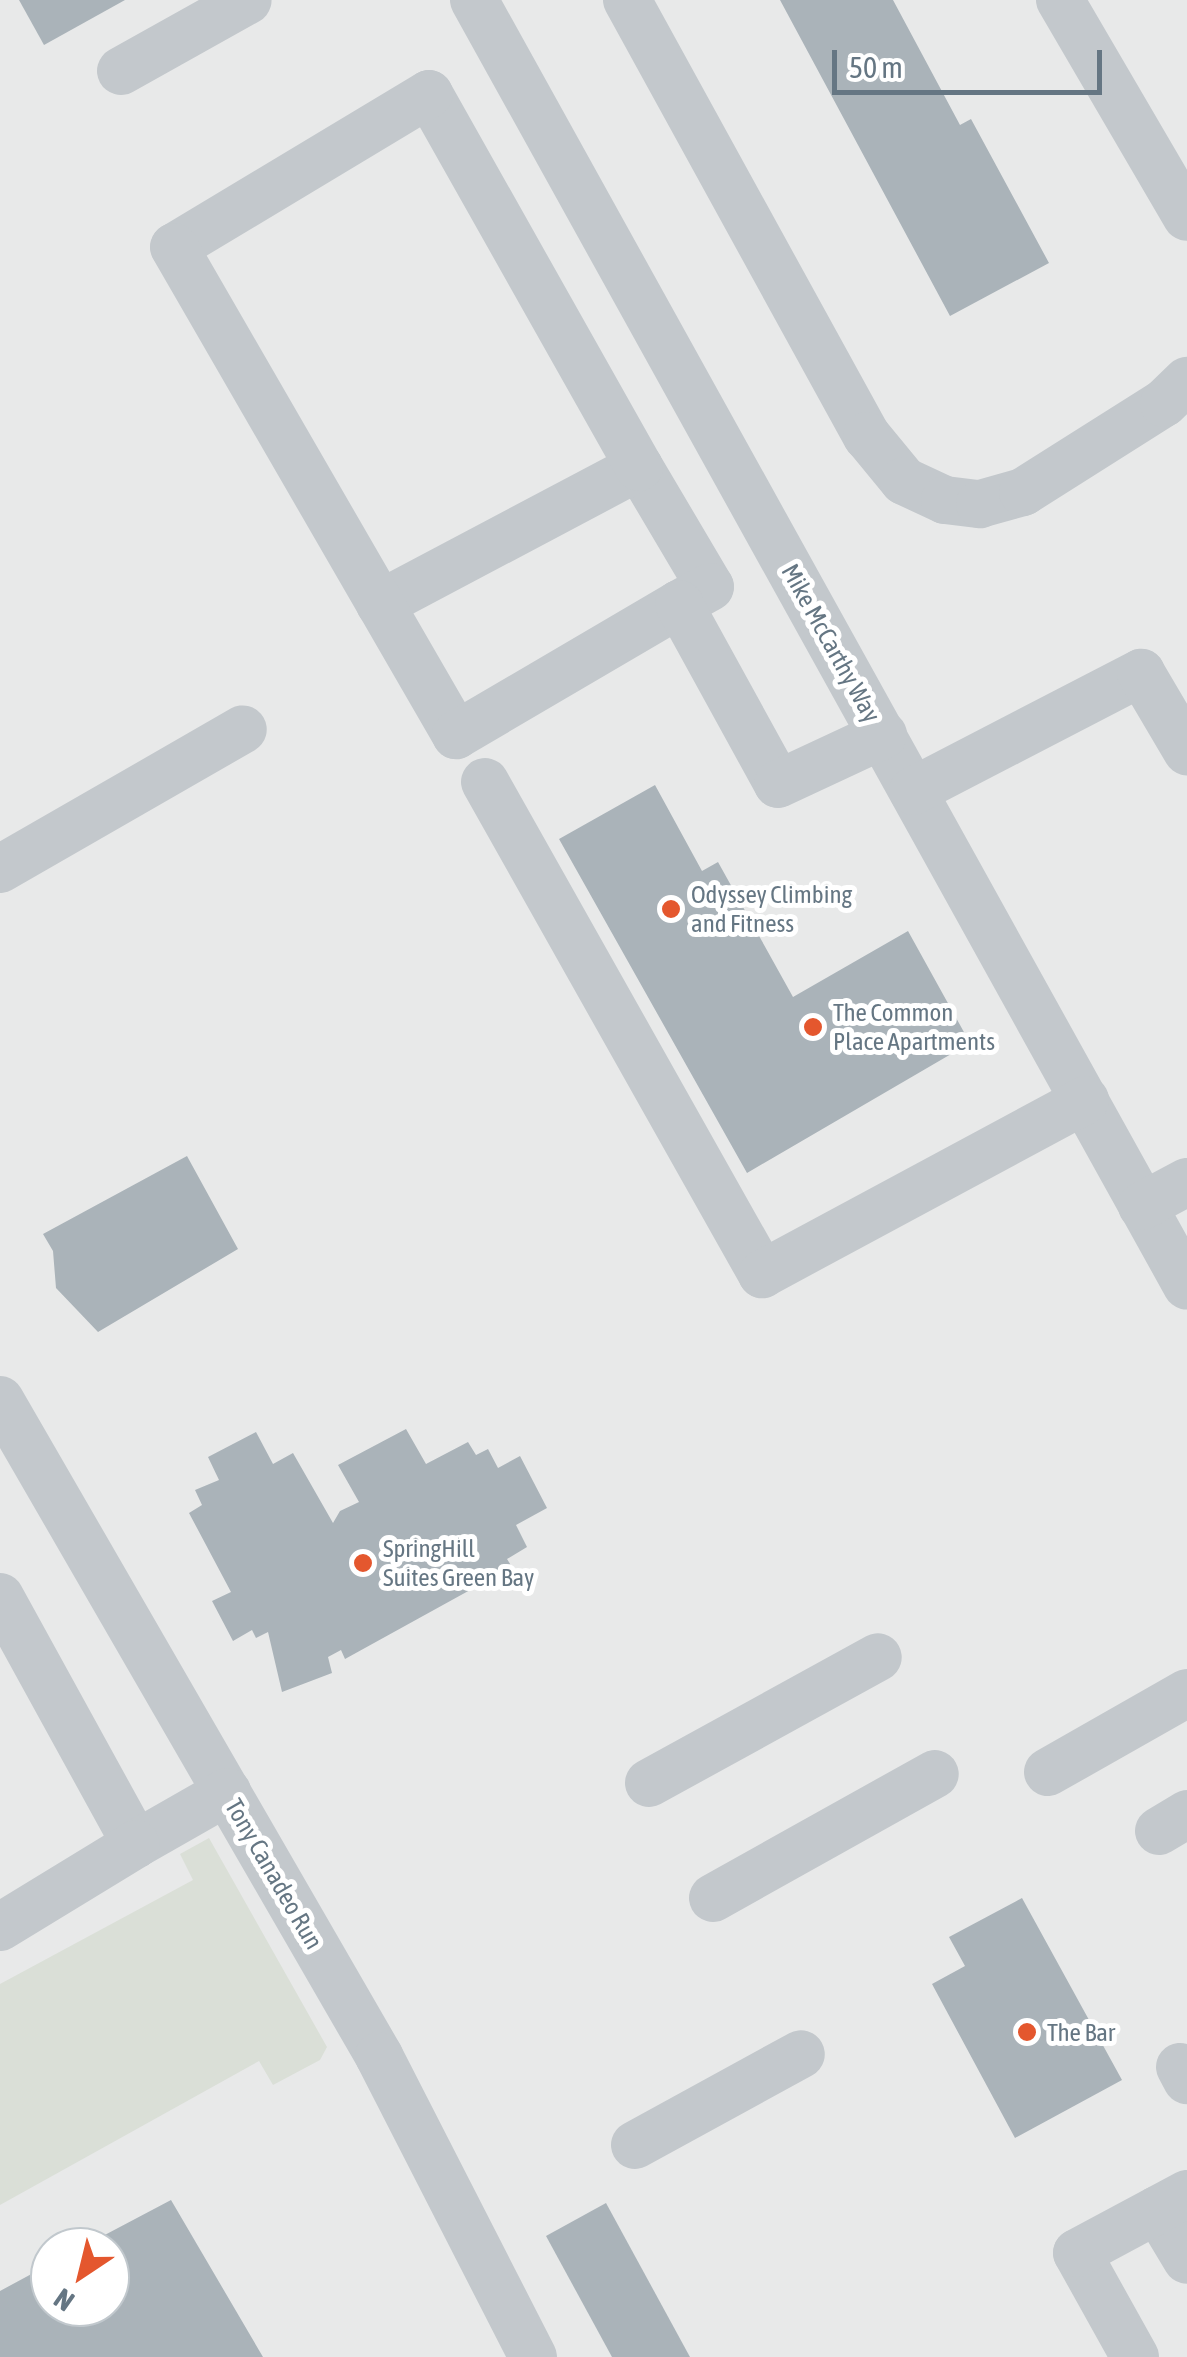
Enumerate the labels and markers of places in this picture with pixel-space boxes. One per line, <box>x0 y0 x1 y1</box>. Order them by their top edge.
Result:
place label: Odyssey Climbing and Fitness <box>691 880 852 939</box>
marker: Odyssey Climbing and Fitness <box>660 898 682 920</box>
place label: The Common Place Apartments <box>833 998 995 1057</box>
marker: The Common Place Apartments <box>802 1016 824 1038</box>
place label: SpringHill Suites Green Bay <box>383 1534 534 1593</box>
marker: SpringHill Suites Green Bay <box>352 1552 374 1574</box>
place label: The Bar <box>1047 2017 1115 2047</box>
marker: The Bar <box>1016 2021 1038 2043</box>

